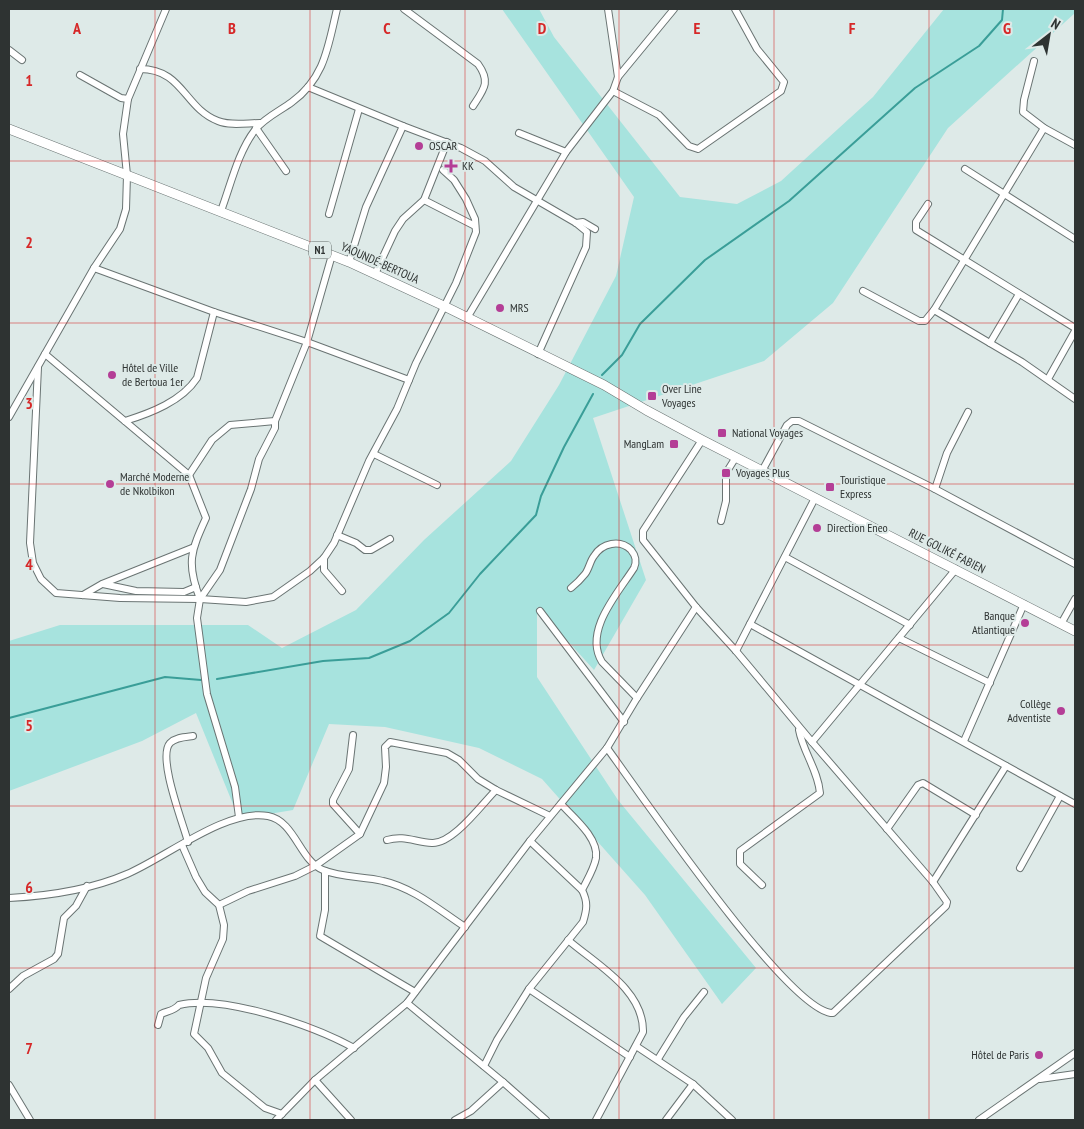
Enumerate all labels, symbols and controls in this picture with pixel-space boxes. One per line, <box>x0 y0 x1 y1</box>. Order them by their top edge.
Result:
north arrow <box>1024 10 1074 60</box>
text: N <box>1048 14 1064 34</box>
text: A <box>72 18 82 38</box>
text: B <box>228 18 236 38</box>
text: C <box>383 18 391 38</box>
text: D <box>538 18 547 38</box>
text: E <box>694 18 701 38</box>
text: F <box>849 18 856 38</box>
text: G <box>1003 18 1011 38</box>
text: 1 <box>25 70 33 90</box>
place label: OSCAR <box>429 138 458 153</box>
marker: OSCAR <box>413 140 425 152</box>
place label: KK <box>462 158 474 173</box>
marker: KK <box>444 159 458 173</box>
text: 2 <box>25 232 33 252</box>
street label: YAOUNDÉ-BERTOUA <box>339 239 422 287</box>
road number: N1 <box>309 242 331 258</box>
place label: MRS <box>510 300 529 315</box>
marker: MRS <box>494 302 506 314</box>
place label: Hôtel de Ville de Bertoua 1er <box>122 360 184 389</box>
marker: Hôtel de Ville de Bertoua 1er <box>106 369 118 381</box>
place label: Over Line Voyages <box>661 381 702 410</box>
marker: Over Line Voyages <box>646 390 658 402</box>
text: 3 <box>25 393 33 413</box>
place label: National Voyages <box>732 425 803 440</box>
marker: National Voyages <box>716 427 728 439</box>
place label: MangLam <box>624 436 664 451</box>
marker: MangLam <box>668 438 680 450</box>
place label: Voyages Plus <box>735 465 790 480</box>
marker: Voyages Plus <box>720 467 732 479</box>
place label: Marché Moderne de Nkolbikon <box>120 469 189 498</box>
place label: Touristique Express <box>840 472 886 501</box>
marker: Marché Moderne de Nkolbikon <box>104 478 116 490</box>
marker: Touristique Express <box>824 481 836 493</box>
place label: Direction Eneo <box>827 520 888 535</box>
marker: Direction Eneo <box>811 522 823 534</box>
street label: RUE GOLIKÉ FABIEN <box>906 525 988 576</box>
text: 4 <box>25 554 33 574</box>
place label: Banque Atlantique <box>972 608 1015 637</box>
marker: Banque Atlantique <box>1019 617 1031 629</box>
place label: Collège Adventiste <box>1007 696 1051 725</box>
marker: Collège Adventiste <box>1055 705 1067 717</box>
text: 5 <box>25 715 33 735</box>
text: 6 <box>25 877 33 897</box>
text: 7 <box>25 1038 33 1058</box>
place label: Hôtel de Paris <box>971 1047 1029 1062</box>
marker: Hôtel de Paris <box>1033 1049 1045 1061</box>

